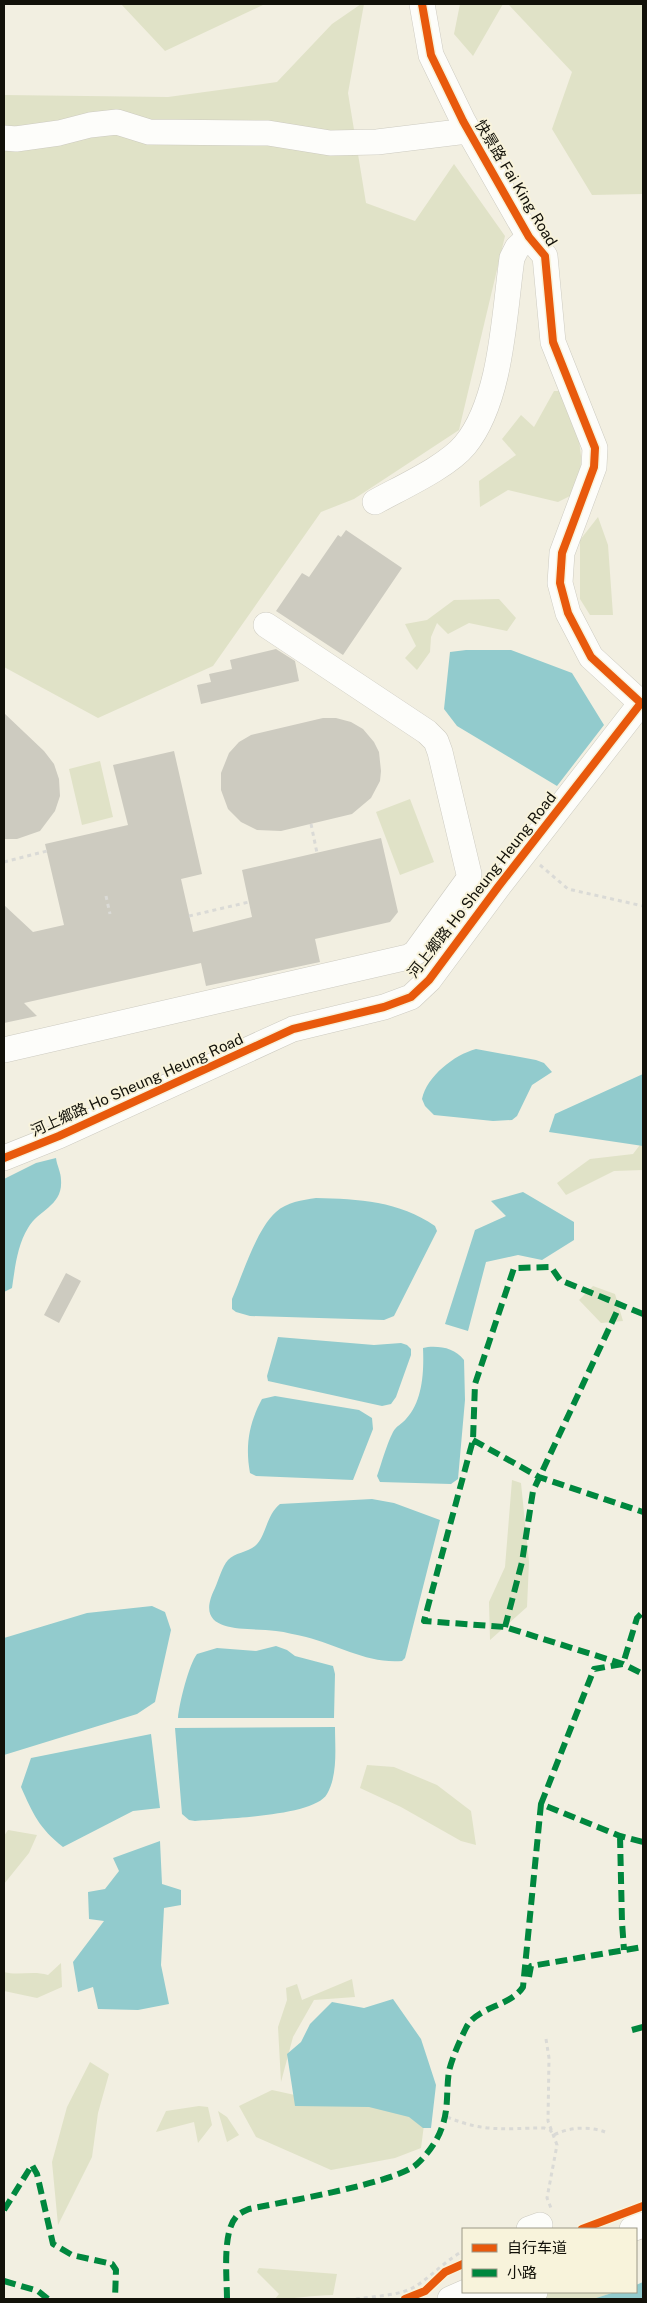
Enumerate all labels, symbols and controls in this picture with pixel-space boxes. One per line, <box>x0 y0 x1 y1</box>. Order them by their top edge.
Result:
street label: 快景路 Fai King Road <box>472 117 561 249</box>
street label: 河上鄉路 Ho Sheung Heung Road <box>404 789 559 981</box>
street label: 河上鄉路 Ho Sheung Heung Road <box>28 1030 246 1139</box>
legend <box>462 2228 637 2293</box>
text: 自行车道 <box>507 2239 567 2256</box>
text: 小路 <box>507 2264 537 2281</box>

